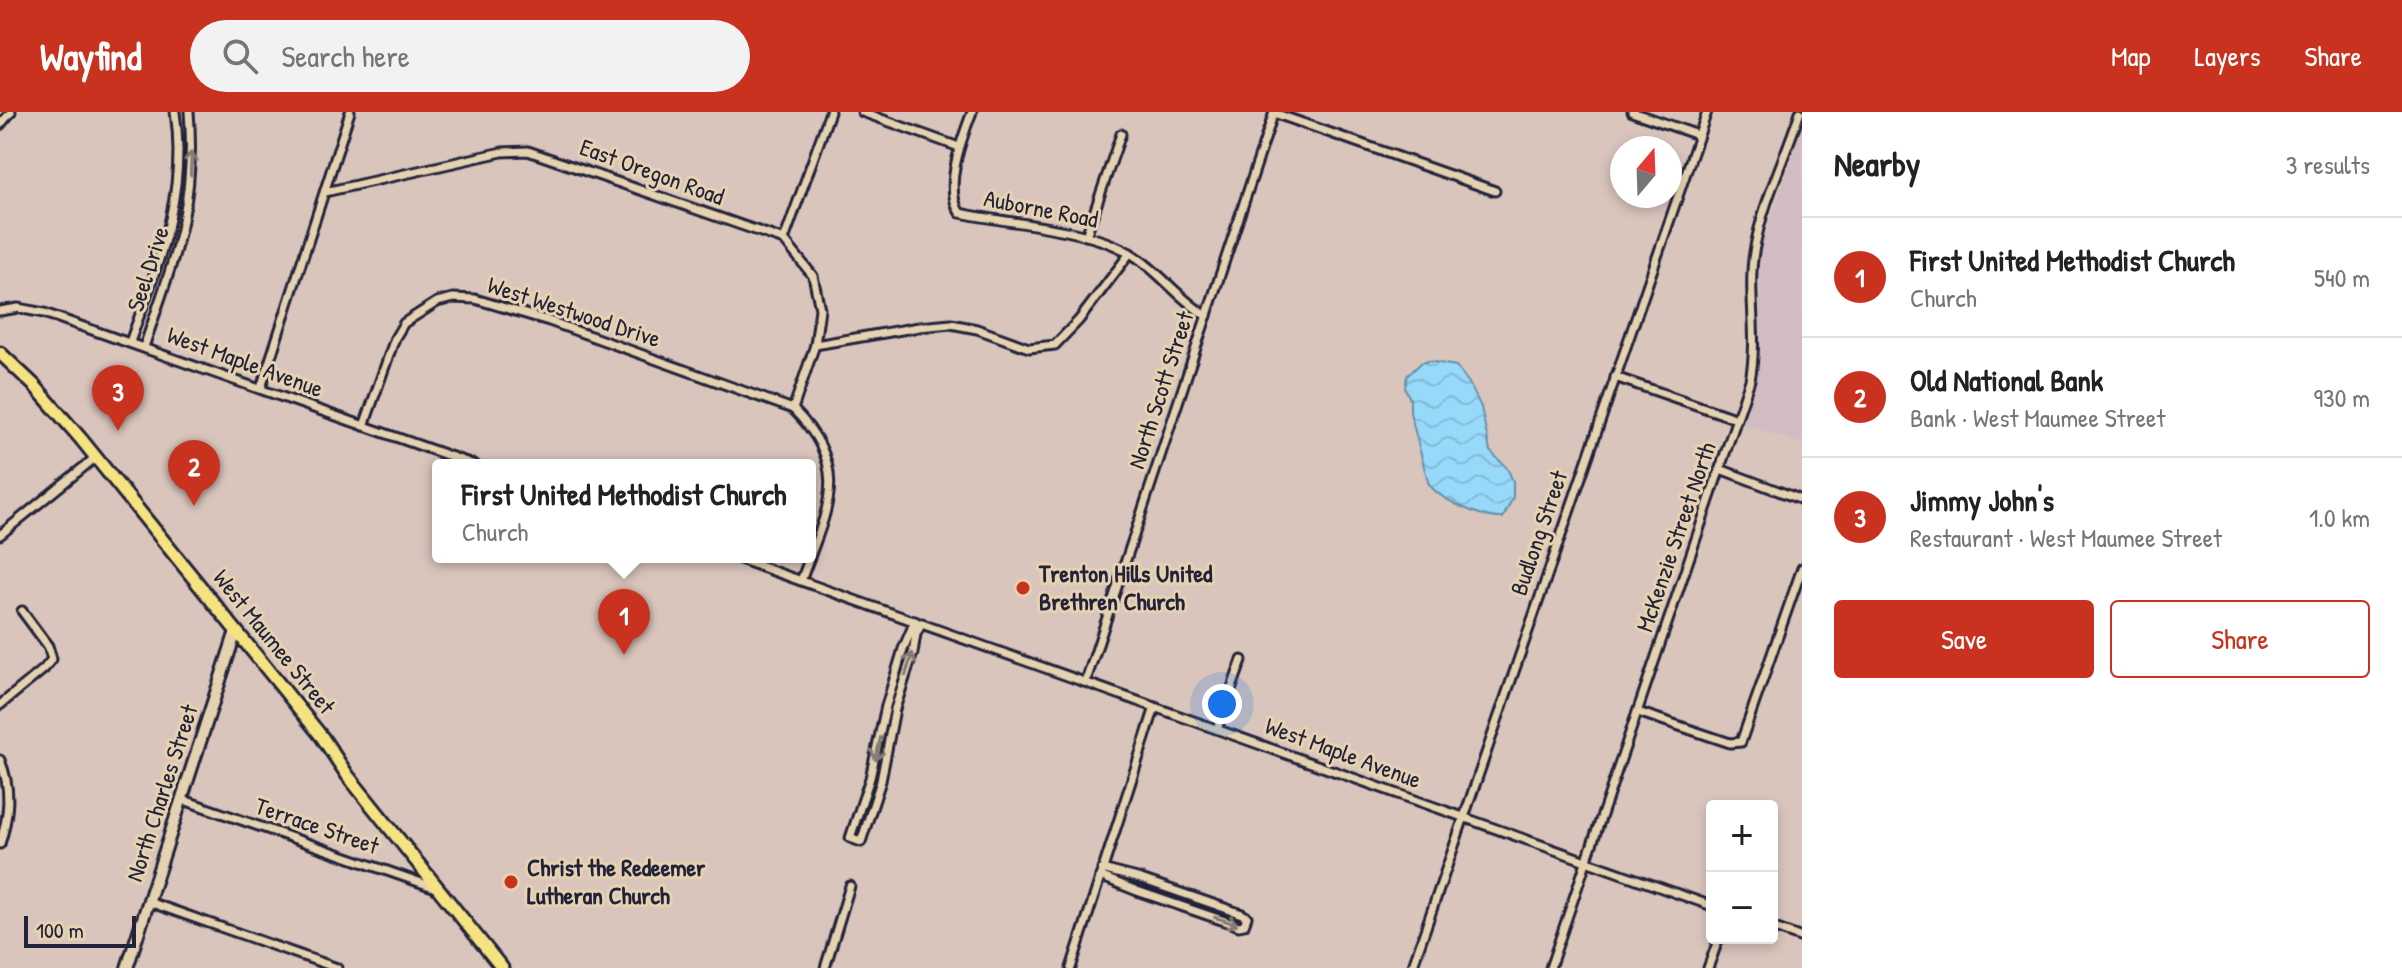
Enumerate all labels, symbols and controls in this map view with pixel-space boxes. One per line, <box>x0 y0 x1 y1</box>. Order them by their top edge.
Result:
search box <box>190 20 750 92</box>
text: Wayfind <box>40 30 142 82</box>
icon: search <box>218 34 262 78</box>
text: Search here <box>282 36 410 76</box>
text: Map <box>2111 37 2151 75</box>
text: Layers <box>2195 37 2260 75</box>
text: Share <box>2304 37 2362 75</box>
street label: East Oregon Road <box>576 130 729 212</box>
north arrow <box>1610 136 1682 208</box>
text: Nearby <box>1834 141 1920 187</box>
text: 3 results <box>2286 147 2370 182</box>
one-way arrow <box>183 150 198 177</box>
street label: Auborne Road <box>982 181 1101 235</box>
street label: Seel Drive <box>118 222 176 315</box>
text: First United Methodist Church <box>1910 240 2235 280</box>
text: 1 <box>1855 260 1865 295</box>
text: 540 m <box>2314 260 2370 295</box>
street label: West Westwood Drive <box>484 268 665 354</box>
text: Church <box>1910 280 1977 315</box>
street label: North Scott Street <box>1120 306 1201 472</box>
street label: West Maple Avenue <box>163 318 328 404</box>
text: Old National Bank <box>1910 360 2103 400</box>
pin: 3 <box>92 365 144 431</box>
text: 2 <box>1854 380 1866 415</box>
text: 930 m <box>2314 380 2370 415</box>
text: Bank · West Maumee Street <box>1910 400 2165 435</box>
street label: McKenzie Street North <box>1628 438 1723 636</box>
pin: 2 <box>168 440 220 506</box>
popup <box>432 459 816 563</box>
street label: Budlong Street <box>1502 465 1575 599</box>
text: First United Methodist Church <box>462 474 786 514</box>
text: Jimmy John's <box>1910 480 2054 520</box>
text: 3 <box>1854 500 1866 535</box>
text: 1.0 km <box>2309 500 2370 535</box>
text: Church <box>462 514 528 549</box>
text: Restaurant · West Maumee Street <box>1910 520 2222 555</box>
place label: Trenton Hills United Brethren Church <box>1038 557 1213 617</box>
street label: West Maumee Street <box>207 562 344 721</box>
marker: Trenton Hills United Brethren Church <box>1014 579 1032 597</box>
pin: 1 <box>598 589 650 655</box>
button: Save <box>1834 600 2094 678</box>
button: Share <box>2110 600 2370 678</box>
one-way arrow <box>902 652 917 678</box>
your location <box>1202 684 1242 724</box>
street label: North Charles Street <box>117 700 205 885</box>
street label: West Maple Avenue <box>1261 709 1426 795</box>
one-way arrow <box>869 736 884 762</box>
street label: Terrace Street <box>251 789 384 861</box>
map controls <box>1706 800 1778 944</box>
button: + <box>1706 800 1778 872</box>
place label: Christ the Redeemer Lutheran Church <box>527 851 706 911</box>
button: − <box>1706 872 1778 944</box>
marker: Christ the Redeemer Lutheran Church <box>502 873 520 891</box>
scale bar <box>24 912 136 948</box>
text: 100 m <box>36 915 84 945</box>
one-way arrow <box>1213 915 1238 930</box>

